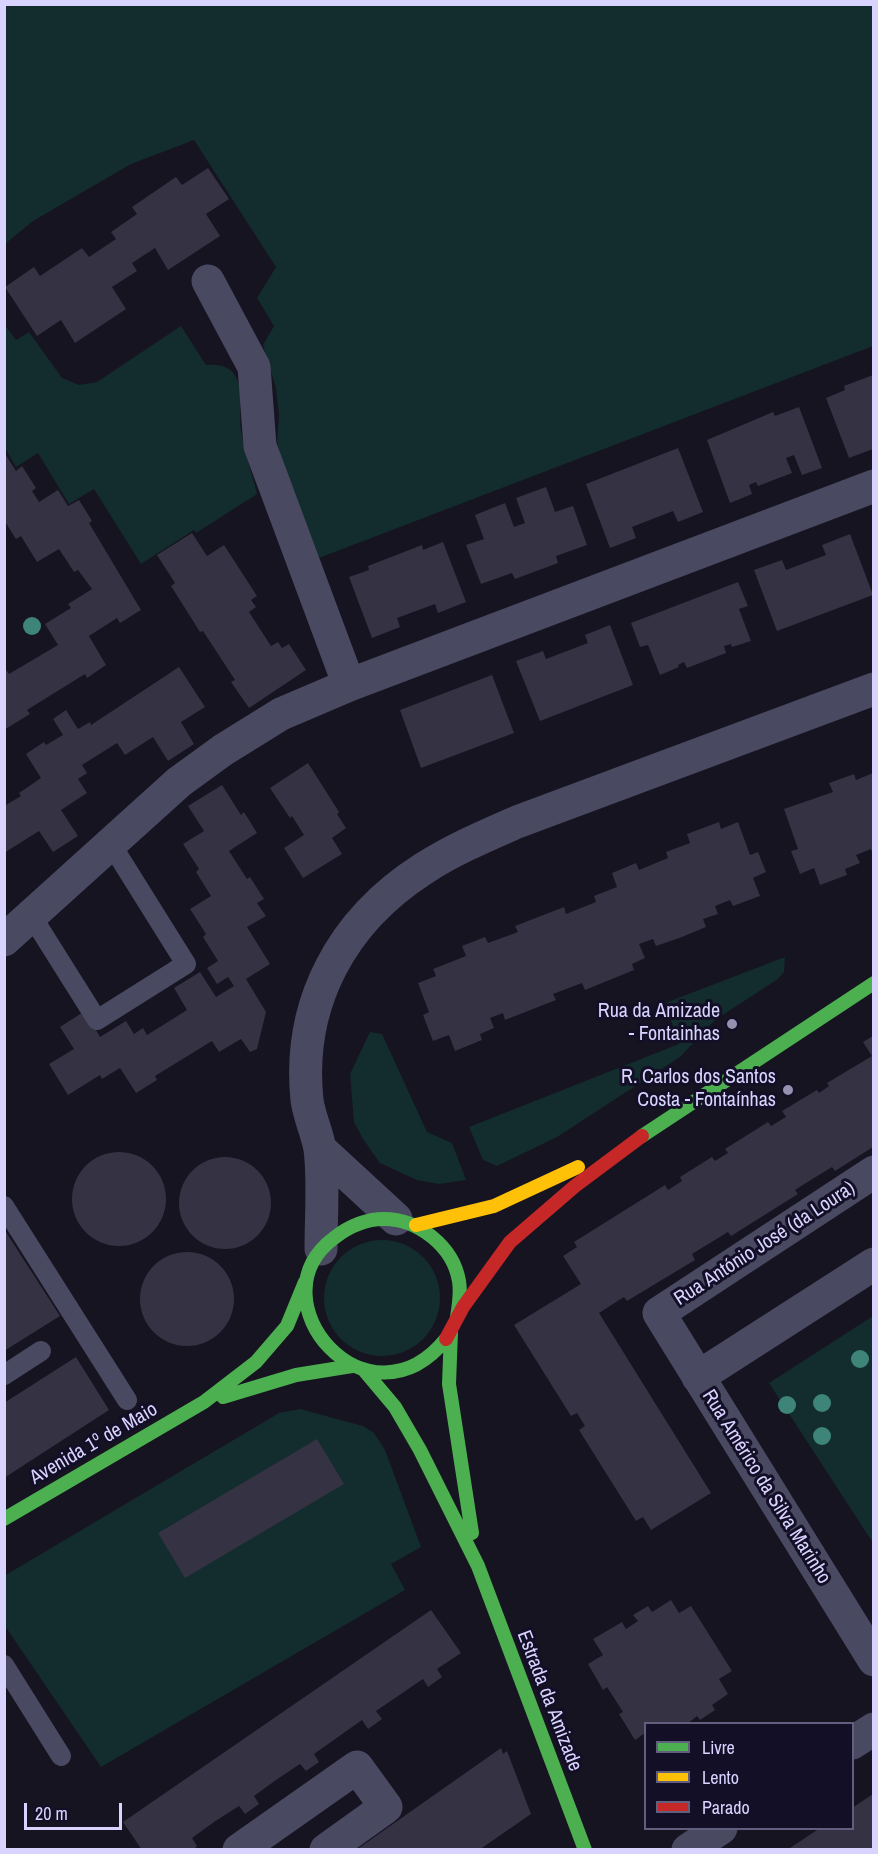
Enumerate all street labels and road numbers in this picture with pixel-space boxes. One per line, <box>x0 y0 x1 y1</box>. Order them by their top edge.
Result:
street label: Rua António José (da Loura) <box>670 1177 860 1311</box>
street label: Rua Américo da Silva Marinho <box>696 1386 836 1588</box>
street label: Avenida 1º de Maio <box>26 1398 162 1490</box>
street label: Estrada da Amizade <box>511 1627 587 1775</box>

